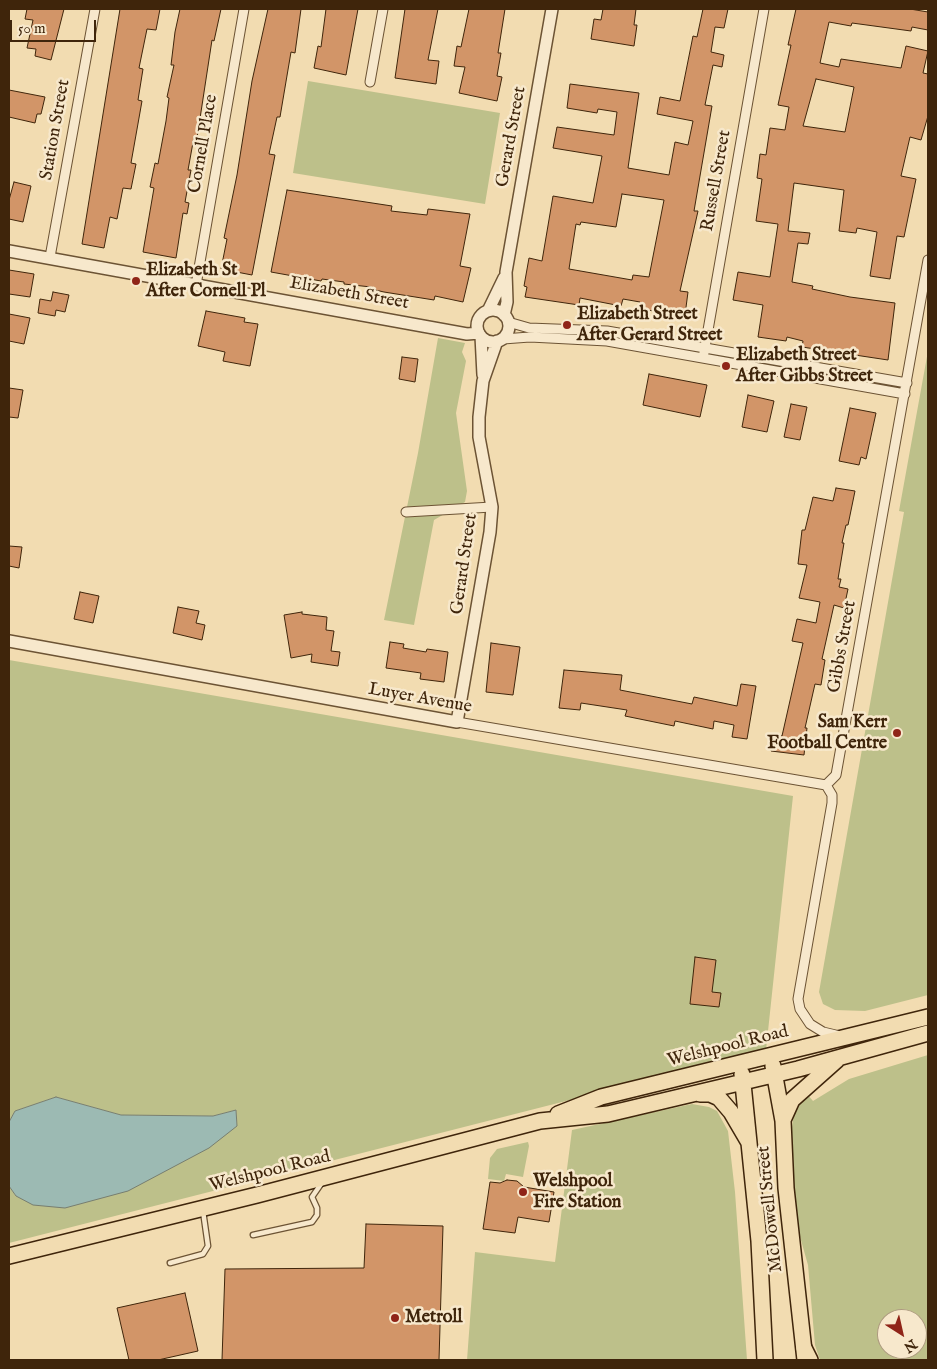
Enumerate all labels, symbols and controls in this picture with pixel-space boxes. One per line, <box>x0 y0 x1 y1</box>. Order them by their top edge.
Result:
scale bar <box>12 10 99 42</box>
text: 50 m <box>18 19 46 38</box>
street label: Station Street <box>37 78 75 182</box>
street label: Gerard Street <box>493 85 531 189</box>
street label: Cornell Place <box>185 93 223 195</box>
street label: Russell Street <box>697 129 737 233</box>
place label: Elizabeth St After Cornell Pl <box>146 260 266 302</box>
street label: Elizabeth Street <box>288 273 410 315</box>
marker: Elizabeth St After Cornell Pl <box>130 275 142 287</box>
place label: Elizabeth Street After Gerard Street <box>577 304 722 346</box>
marker: Elizabeth Street After Gerard Street <box>561 319 573 331</box>
place label: Elizabeth Street After Gibbs Street <box>736 345 873 388</box>
marker: Elizabeth Street After Gibbs Street <box>720 360 732 372</box>
street label: Gerard Street <box>447 512 483 616</box>
street label: Gibbs Street <box>824 599 862 695</box>
street label: Luyer Avenue <box>367 679 473 719</box>
place label: Sam Kerr Football Centre <box>767 712 887 754</box>
marker: Sam Kerr Football Centre <box>891 727 903 739</box>
street label: Welshpool Road <box>665 1022 791 1072</box>
street label: McDowell Street <box>754 1145 788 1273</box>
street label: Welshpool Road <box>207 1147 333 1197</box>
place label: Welshpool Fire Station <box>533 1171 621 1214</box>
marker: Welshpool Fire Station <box>517 1186 529 1198</box>
place label: Metroll <box>405 1307 462 1329</box>
north arrow <box>877 1309 927 1359</box>
marker: Metroll <box>389 1312 401 1324</box>
text: N <box>900 1335 920 1356</box>

